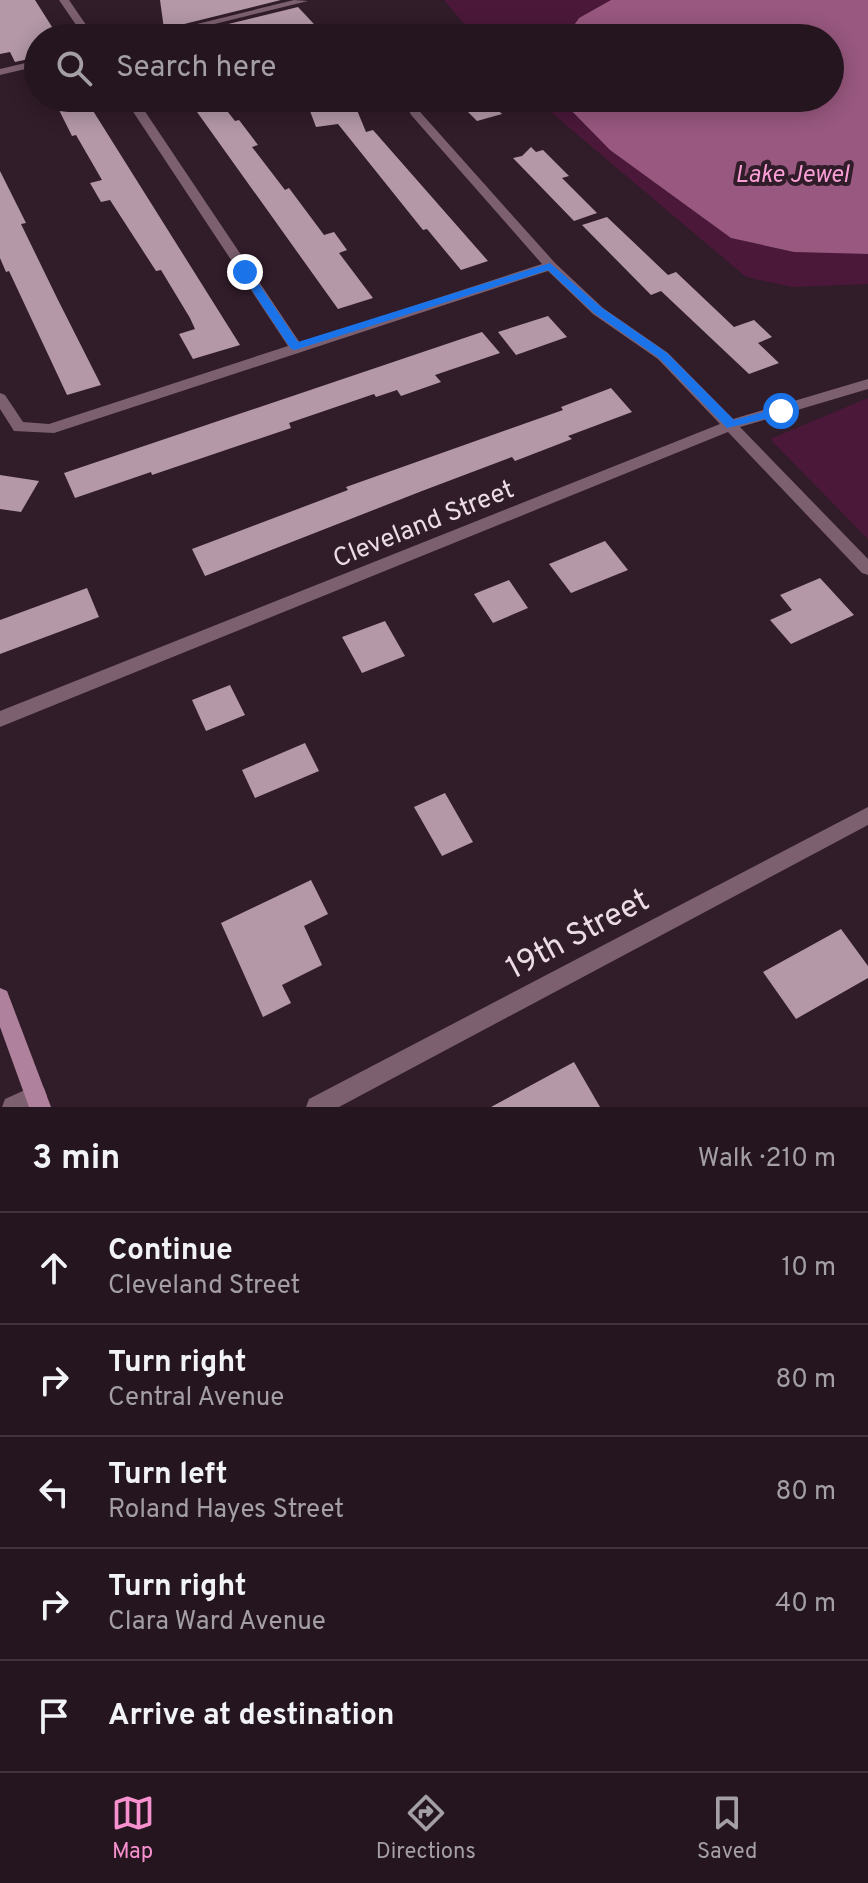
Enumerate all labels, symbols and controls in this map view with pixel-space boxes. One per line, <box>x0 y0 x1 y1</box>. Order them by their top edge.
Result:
search box <box>24 24 844 112</box>
icon: search <box>52 46 96 90</box>
text: Search here <box>116 50 276 87</box>
water label: Lake Jewel <box>735 161 851 191</box>
route end <box>227 254 263 290</box>
route start <box>763 393 799 429</box>
street label: Cleveland Street <box>329 474 519 577</box>
street label: 19th Street <box>500 881 657 990</box>
text: 3 min <box>32 1138 120 1181</box>
text: Walk · 210 m <box>698 1143 836 1176</box>
text: Continue <box>108 1233 233 1270</box>
icon: ahead <box>32 1246 76 1290</box>
text: 10 m <box>781 1252 836 1285</box>
text: Cleveland Street <box>108 1270 300 1303</box>
text: Turn right <box>108 1345 246 1382</box>
icon: right <box>32 1358 76 1402</box>
text: 80 m <box>776 1364 836 1397</box>
text: Central Avenue <box>108 1382 284 1415</box>
text: Turn left <box>108 1457 228 1494</box>
icon: left <box>32 1470 76 1514</box>
text: 80 m <box>776 1476 836 1509</box>
text: Roland Hayes Street <box>108 1494 344 1527</box>
text: Turn right <box>108 1569 246 1606</box>
icon: right <box>32 1582 76 1626</box>
text: 40 m <box>775 1588 836 1621</box>
text: Clara Ward Avenue <box>108 1606 326 1639</box>
icon: arrive <box>32 1694 76 1738</box>
text: Arrive at destination <box>108 1698 394 1735</box>
tab: Map <box>111 1791 155 1866</box>
tab: Directions <box>376 1791 476 1866</box>
tab: Saved <box>697 1791 757 1866</box>

